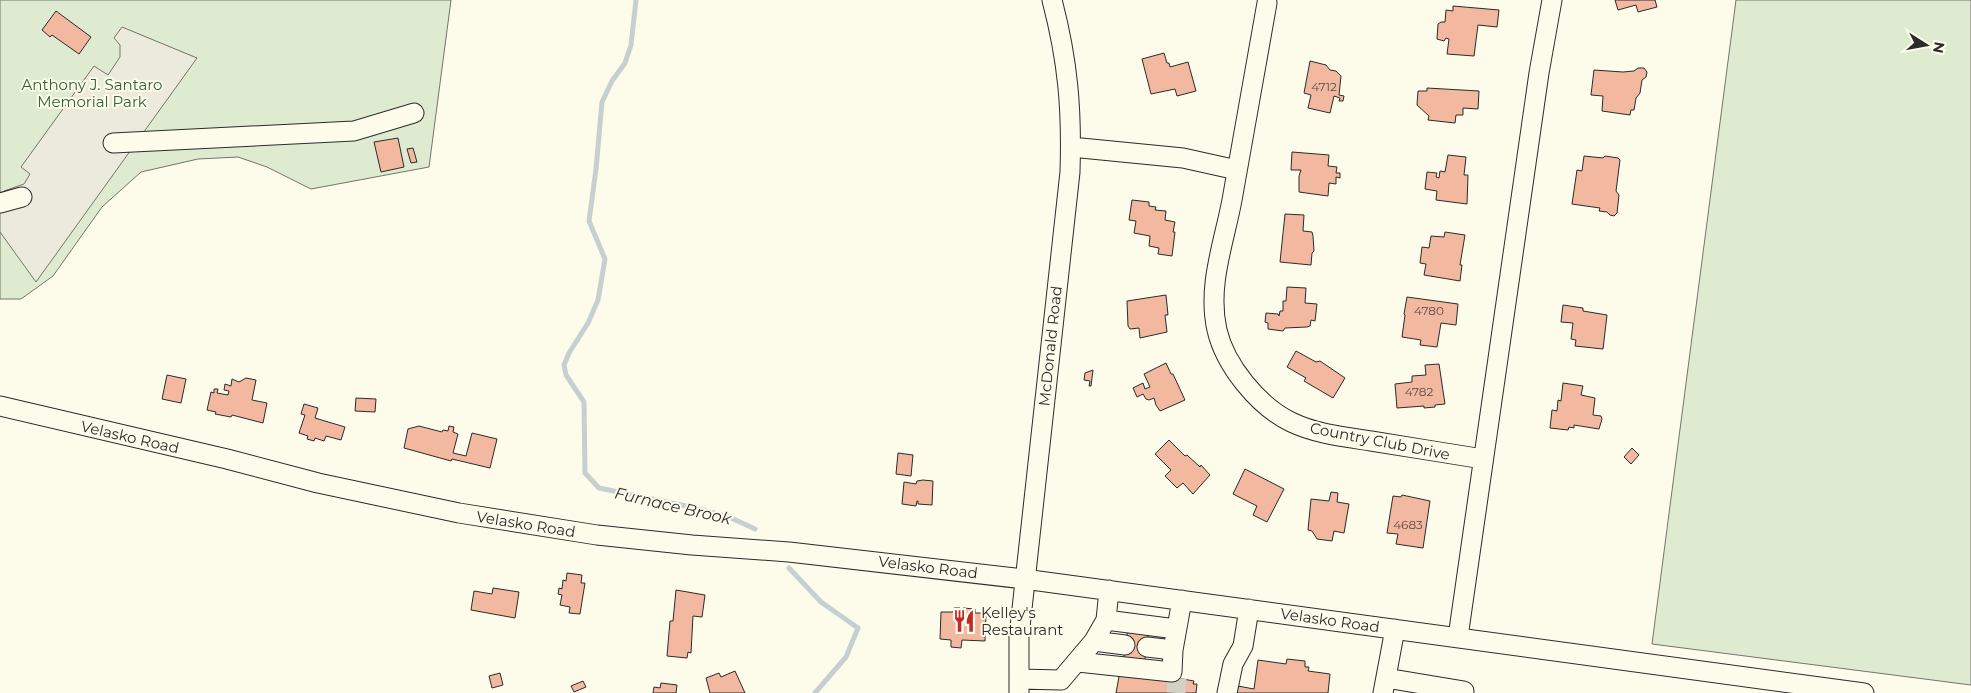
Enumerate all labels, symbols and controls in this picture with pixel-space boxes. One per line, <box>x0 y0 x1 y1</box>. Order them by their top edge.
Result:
north arrow <box>1901 20 1951 70</box>
text: N <box>1929 40 1949 55</box>
park label: Anthony J. Santaro Memorial Park <box>21 75 163 111</box>
house number: 4712 <box>1311 79 1337 94</box>
street label: McDonald Road <box>1034 285 1066 407</box>
house number: 4780 <box>1414 303 1444 318</box>
house number: 4782 <box>1405 384 1434 399</box>
street label: Velasko Road <box>79 416 181 458</box>
street label: Country Club Drive <box>1308 418 1452 464</box>
water label: Furnace Brook <box>613 483 735 529</box>
street label: Velasko Road <box>475 507 577 541</box>
house number: 4683 <box>1393 517 1423 532</box>
street label: Velasko Road <box>877 551 979 583</box>
place label: Kelley's Restaurant <box>981 603 1063 639</box>
street label: Velasko Road <box>1279 604 1381 636</box>
restaurant icon: Kelley's Restaurant <box>951 608 977 634</box>

